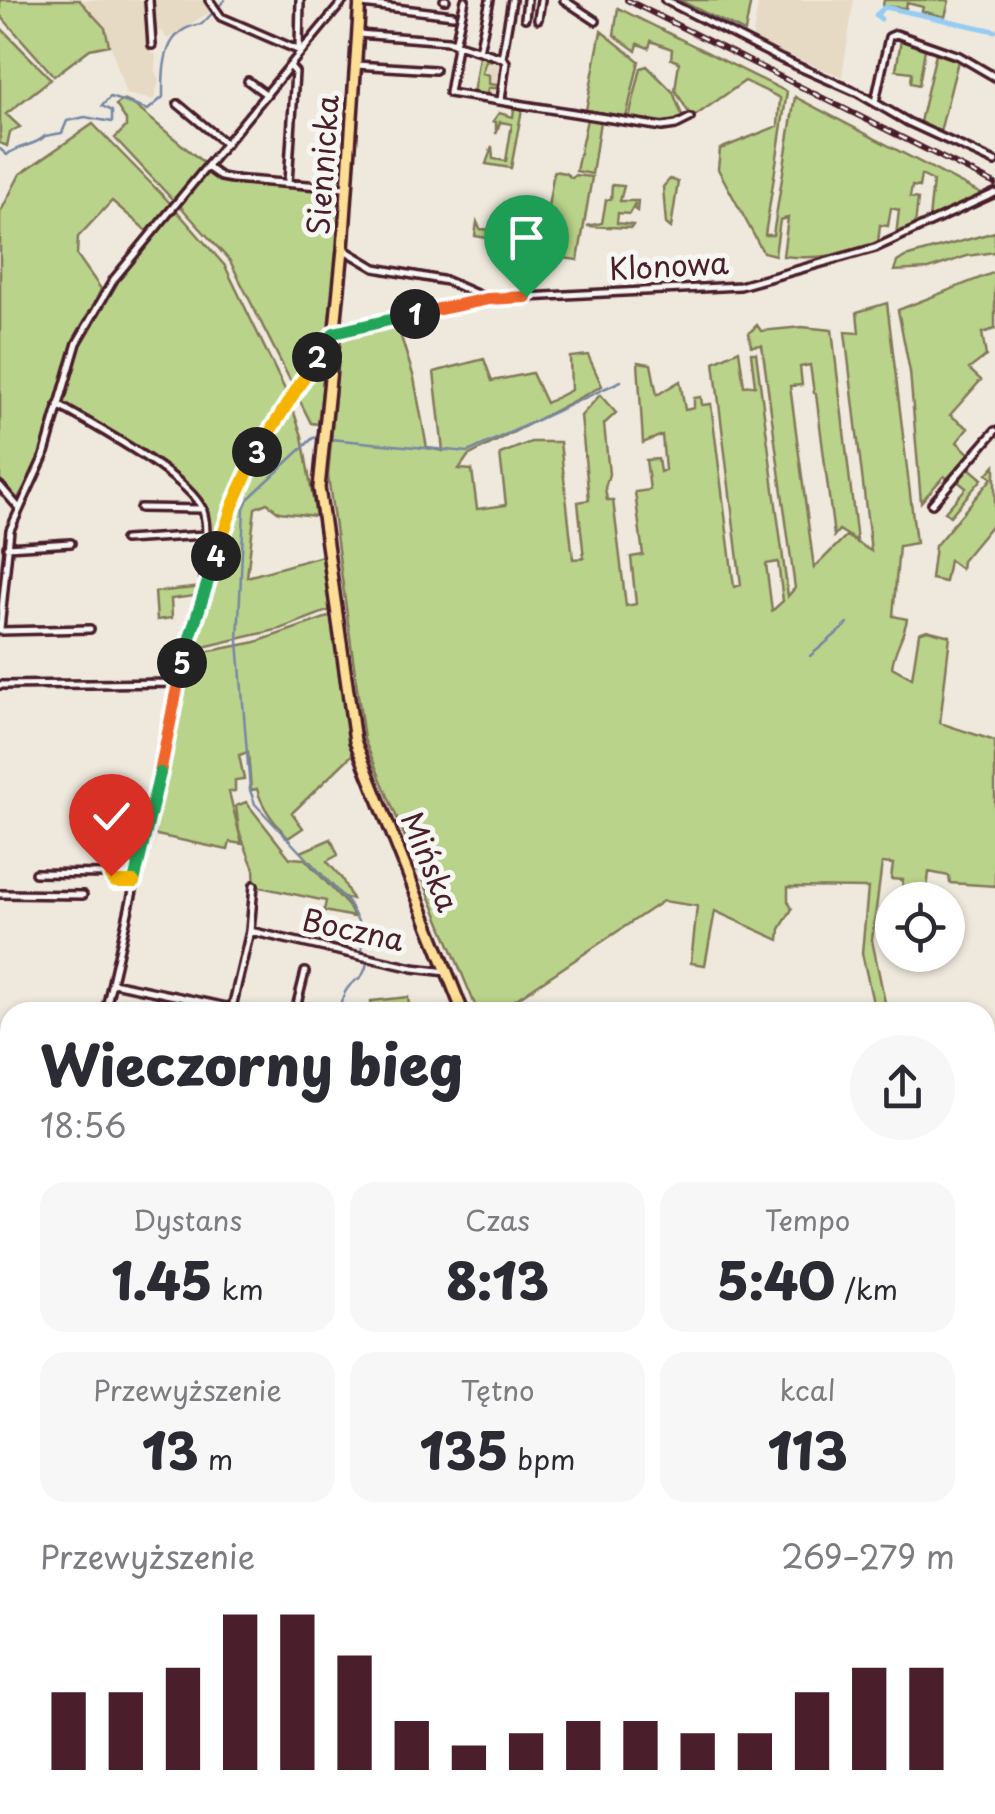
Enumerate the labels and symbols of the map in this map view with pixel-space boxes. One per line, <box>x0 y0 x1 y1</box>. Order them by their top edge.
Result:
street label: Siennicka <box>294 93 349 236</box>
pin <box>484 195 569 298</box>
street label: Klonowa <box>608 239 730 290</box>
pin: 1 <box>390 289 440 339</box>
pin: 2 <box>292 332 342 382</box>
pin: 3 <box>232 427 282 477</box>
pin: 4 <box>191 531 241 581</box>
pin: 5 <box>157 638 207 688</box>
pin <box>69 774 154 877</box>
street label: Mińska <box>391 804 472 918</box>
street label: Boczna <box>298 896 409 961</box>

